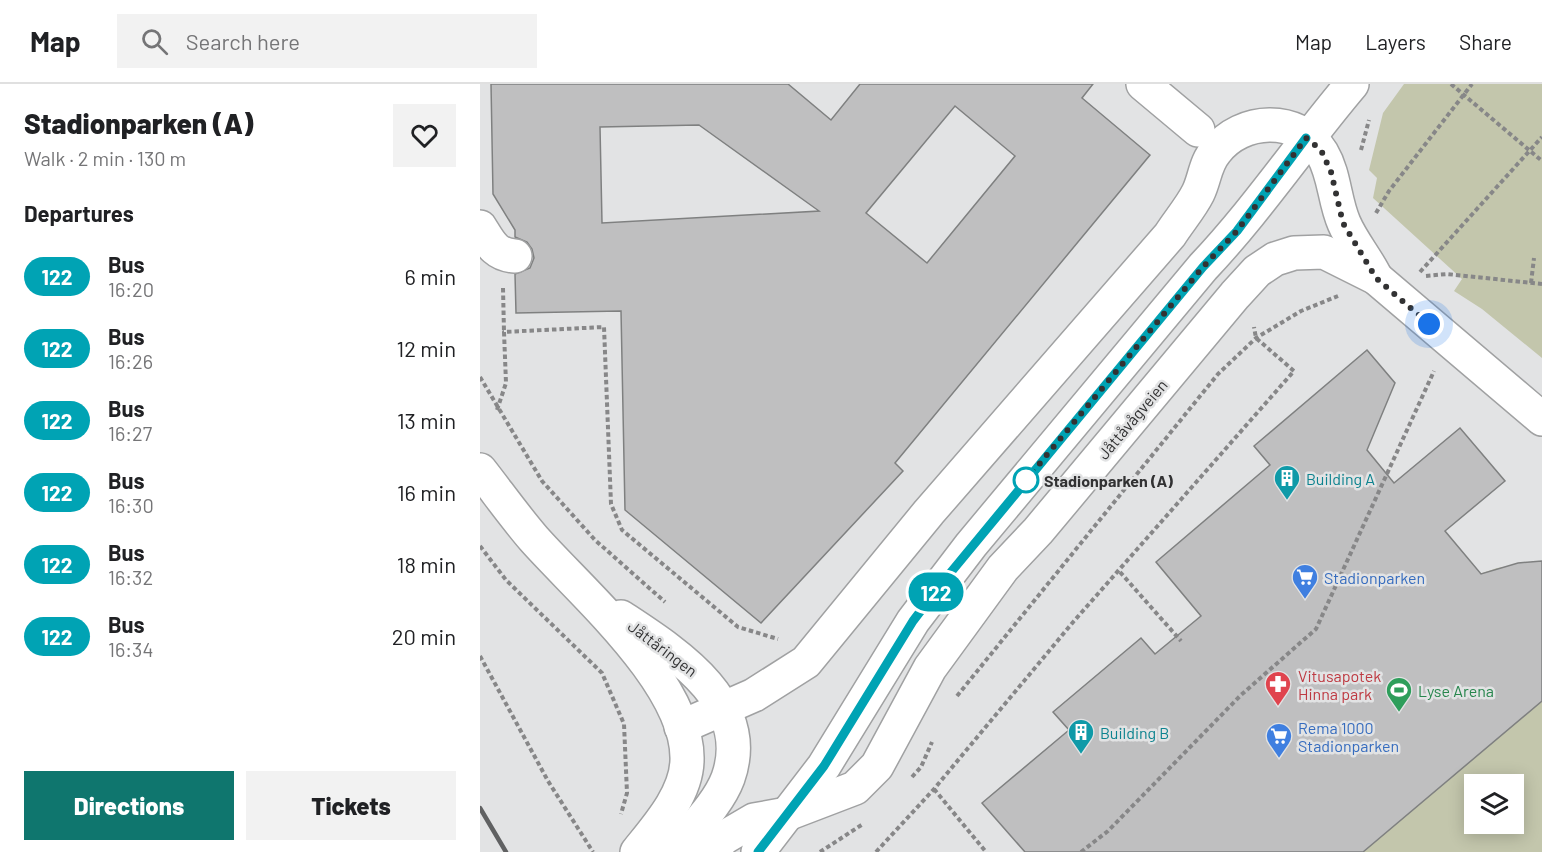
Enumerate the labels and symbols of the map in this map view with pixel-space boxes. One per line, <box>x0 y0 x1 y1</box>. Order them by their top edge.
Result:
your location <box>1414 309 1444 339</box>
street label: Jåttåvågveien <box>1093 375 1171 463</box>
building icon: Building A <box>1272 463 1302 501</box>
marker: Stadionparken (A) <box>1013 467 1039 493</box>
place label: Building A <box>1306 469 1375 488</box>
place label: Stadionparken (A) <box>1044 471 1173 490</box>
supermarket icon: Stadionparken <box>1290 562 1320 600</box>
place label: Stadionparken <box>1324 568 1425 587</box>
line badge: 122 <box>902 572 970 612</box>
street label: Jåttåringen <box>625 616 701 680</box>
place label: Vitusapotek Hinna park <box>1298 666 1381 703</box>
pharmacy icon: Vitusapotek Hinna park <box>1263 669 1293 707</box>
sports icon: Lyse Arena <box>1384 675 1414 713</box>
place label: Lyse Arena <box>1418 681 1494 700</box>
building icon: Building B <box>1066 717 1096 755</box>
place label: Rema 1000 Stadionparken <box>1298 718 1399 755</box>
supermarket icon: Rema 1000 Stadionparken <box>1264 721 1294 759</box>
place label: Building B <box>1100 723 1169 742</box>

